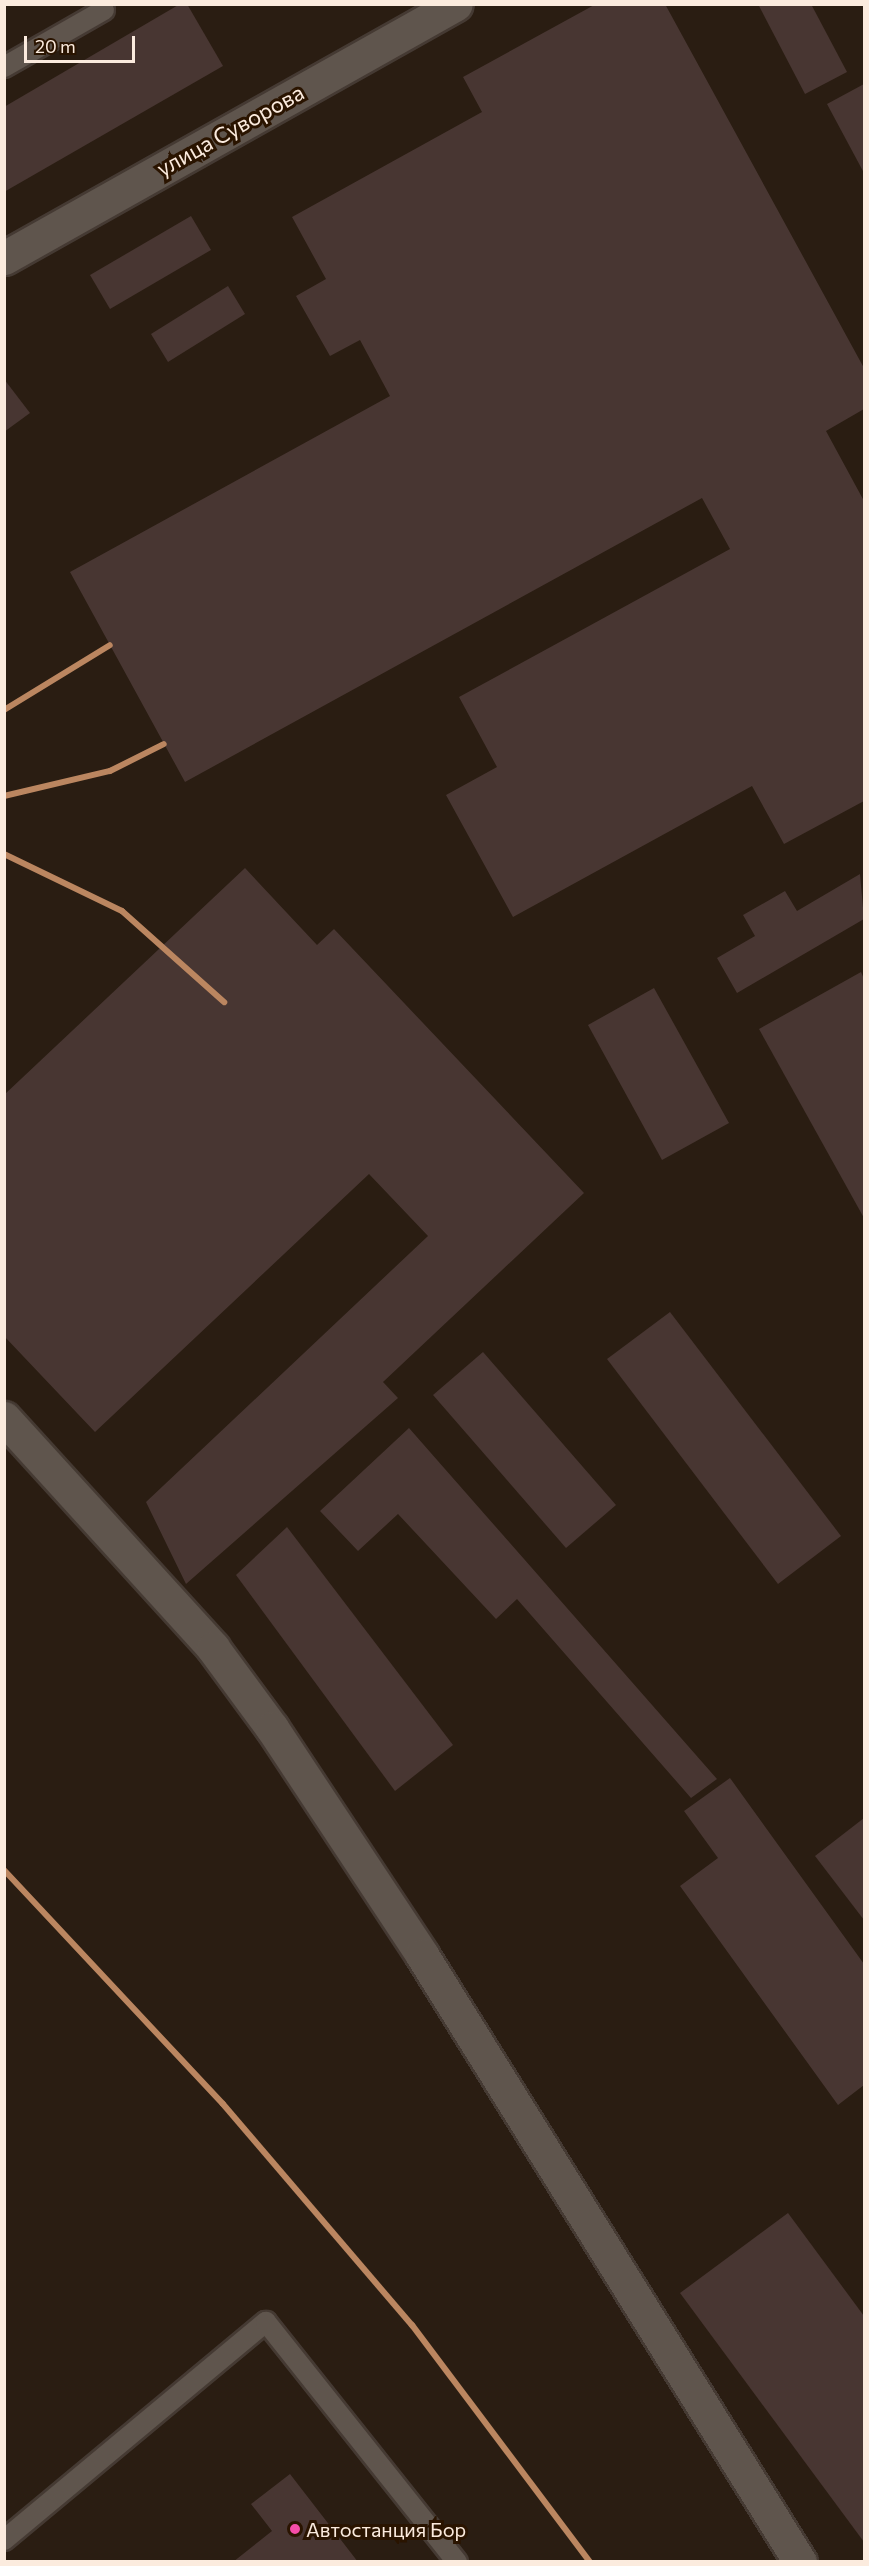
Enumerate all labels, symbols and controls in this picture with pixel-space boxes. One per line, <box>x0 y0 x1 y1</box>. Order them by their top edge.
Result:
scale bar <box>27 24 138 62</box>
text: 20 m <box>35 35 76 57</box>
street label: улица Суворова <box>152 79 308 181</box>
place label: Автостанция Бор <box>306 2517 466 2541</box>
marker: Автостанция Бор <box>289 2523 301 2535</box>

